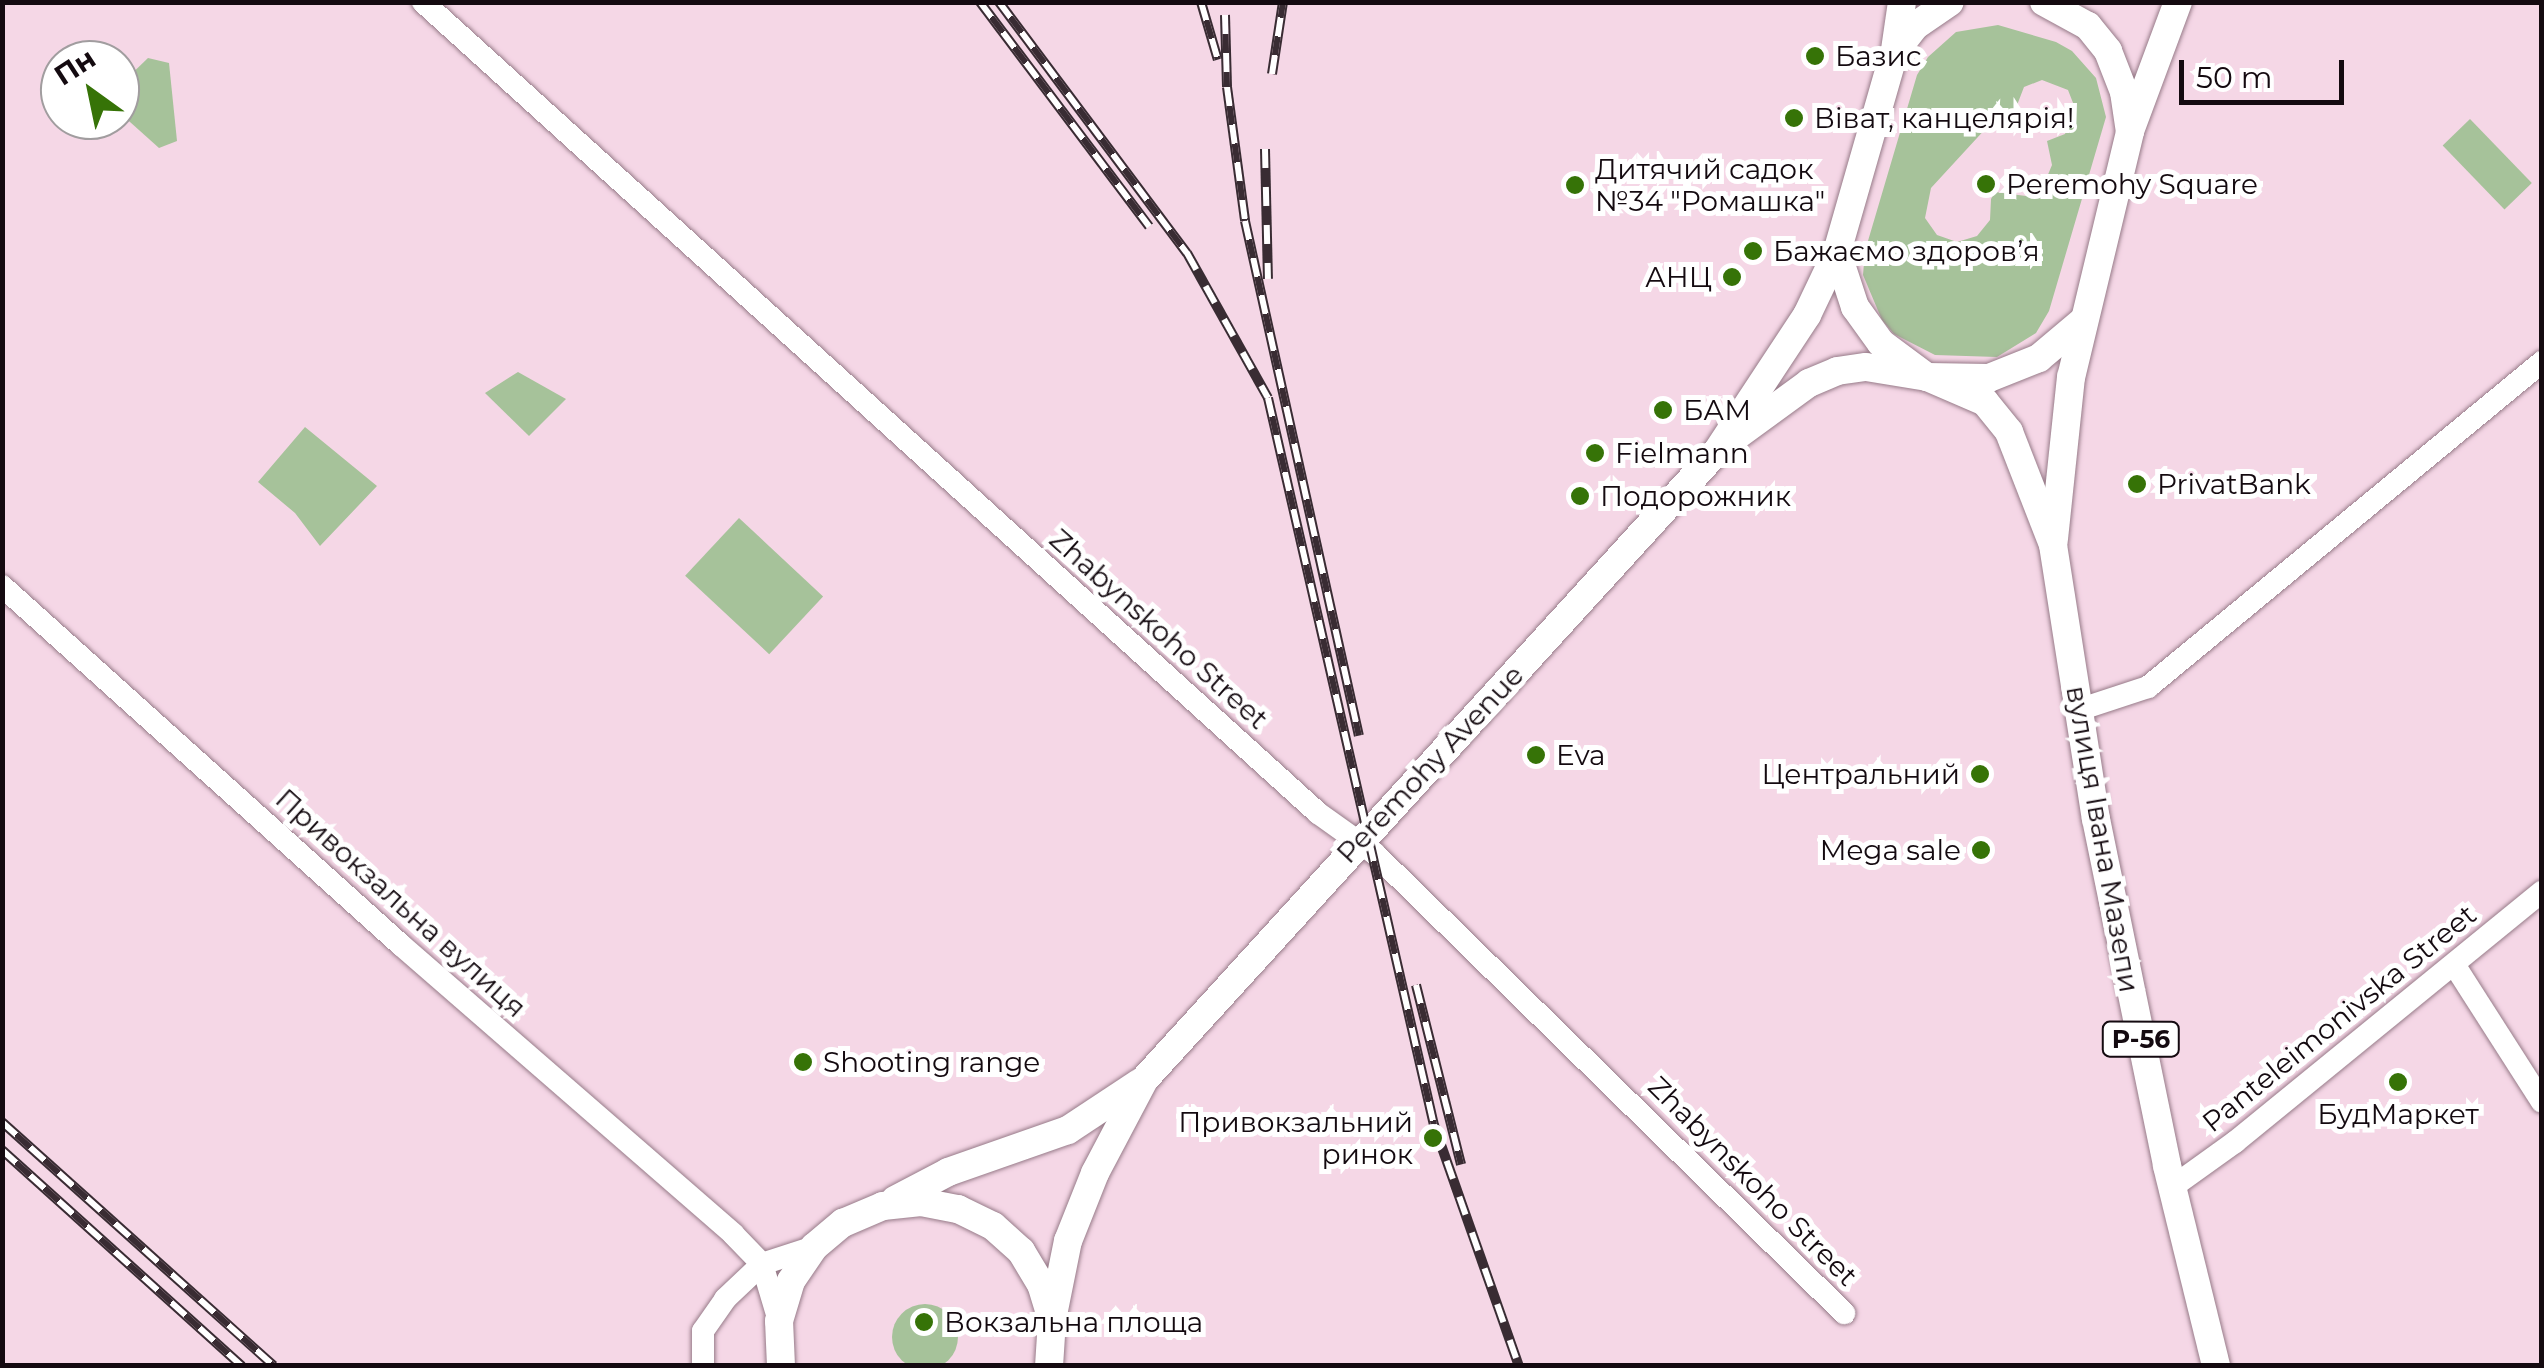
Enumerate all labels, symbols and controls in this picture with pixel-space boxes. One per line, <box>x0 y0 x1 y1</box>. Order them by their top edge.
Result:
place label: Базис <box>1835 39 1922 73</box>
north arrow <box>40 40 140 140</box>
scale bar <box>2184 40 2349 102</box>
text: Пн <box>48 41 102 92</box>
marker: Базис <box>1804 45 1826 67</box>
text: 50 m <box>2196 59 2273 96</box>
place label: Віват, канцелярія! <box>1814 101 2074 135</box>
marker: Віват, канцелярія! <box>1783 107 1805 129</box>
place label: Дитячий садок №34 "Ромашка" <box>1595 152 1825 218</box>
place label: Peremohy Square <box>2006 167 2258 201</box>
marker: Peremohy Square <box>1975 173 1997 195</box>
marker: Дитячий садок №34 "Ромашка" <box>1564 174 1586 196</box>
place label: Бажаємо здоровʼя <box>1773 234 2040 268</box>
marker: Бажаємо здоровʼя <box>1742 240 1764 262</box>
place label: АНЦ <box>1645 260 1712 294</box>
marker: АНЦ <box>1721 266 1743 288</box>
place label: БАМ <box>1683 393 1751 427</box>
marker: БАМ <box>1652 399 1674 421</box>
place label: Fielmann <box>1615 436 1749 470</box>
marker: Fielmann <box>1584 442 1606 464</box>
place label: PrivatBank <box>2157 467 2311 501</box>
marker: PrivatBank <box>2126 473 2148 495</box>
place label: Подорожник <box>1600 479 1791 513</box>
marker: Подорожник <box>1569 485 1591 507</box>
street label: Zhabynskoho Street <box>1043 522 1275 736</box>
street label: Peremohy Avenue <box>1330 658 1530 870</box>
street label: вулиця Івана Мазепи <box>2059 683 2147 995</box>
place label: Eva <box>1556 738 1606 772</box>
marker: Eva <box>1525 744 1547 766</box>
place label: Центральний <box>1761 757 1960 791</box>
marker: Центральний <box>1969 763 1991 785</box>
street label: Привокзальна вулиця <box>269 782 533 1024</box>
place label: Mega sale <box>1820 833 1961 867</box>
marker: Mega sale <box>1970 839 1992 861</box>
street label: Panteleimonivska Street <box>2195 897 2483 1139</box>
road number: Р-56 <box>2101 1019 2181 1059</box>
place label: Shooting range <box>823 1045 1040 1079</box>
marker: Shooting range <box>792 1051 814 1073</box>
street label: Zhabynskoho Street <box>1641 1069 1865 1293</box>
marker: БудМаркет <box>2387 1071 2409 1093</box>
place label: БудМаркет <box>2317 1097 2479 1131</box>
place label: Привокзальний ринок <box>1178 1105 1413 1171</box>
marker: Привокзальний ринок <box>1422 1127 1444 1149</box>
place label: Вокзальна площа <box>944 1305 1203 1339</box>
marker: Вокзальна площа <box>913 1311 935 1333</box>

